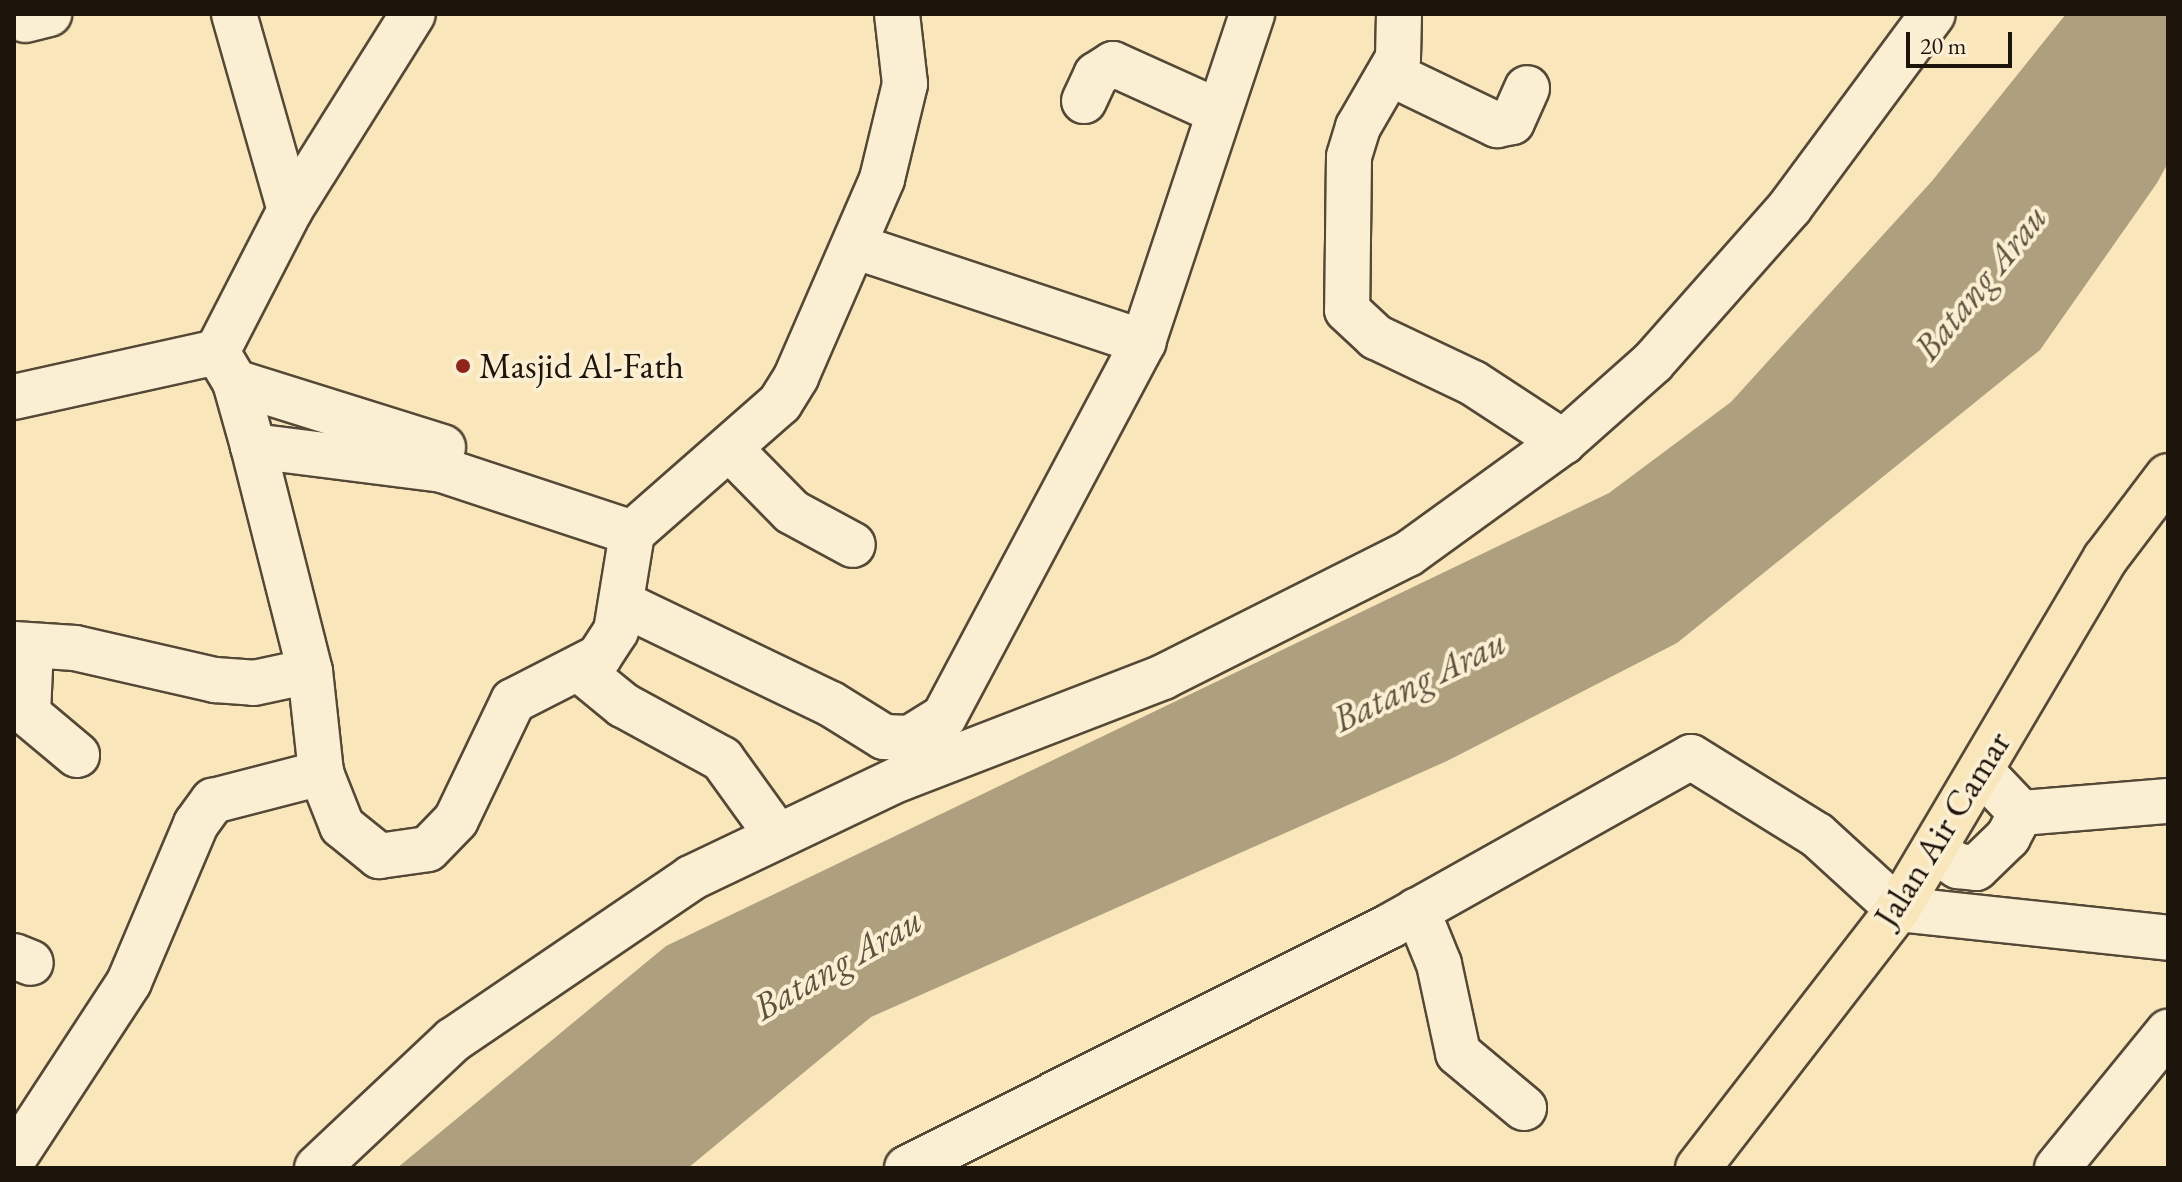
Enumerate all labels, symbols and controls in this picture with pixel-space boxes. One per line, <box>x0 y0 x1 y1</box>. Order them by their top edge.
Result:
scale bar <box>1910 16 2016 66</box>
text: 20 m <box>1920 30 1967 61</box>
water label: Batang Arau <box>1903 195 2057 369</box>
place label: Masjid Al-Fath <box>479 344 684 388</box>
marker: Masjid Al-Fath <box>454 357 472 375</box>
water label: Batang Arau <box>1325 618 1513 742</box>
street label: Jalan Air Camar <box>1865 723 2019 935</box>
water label: Batang Arau <box>744 896 930 1030</box>

